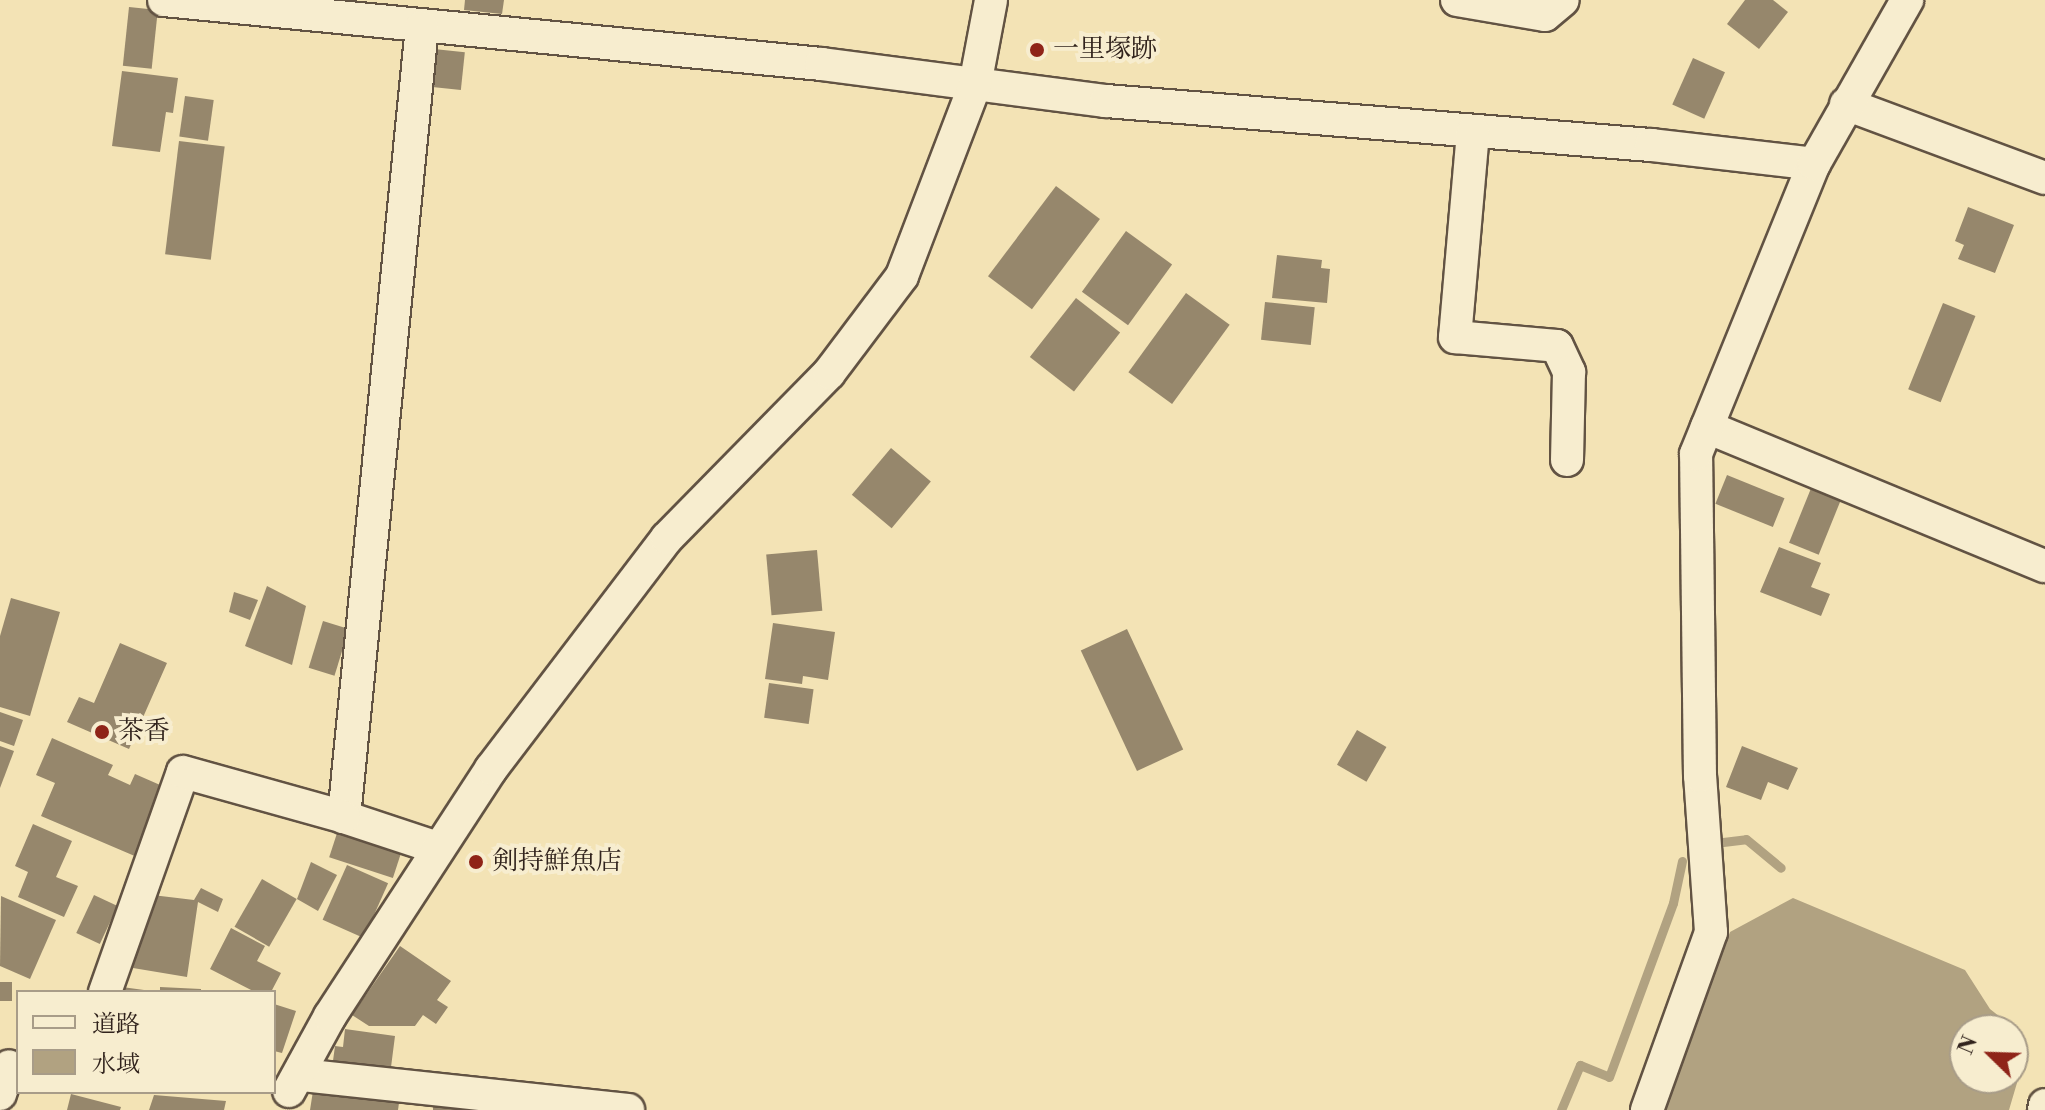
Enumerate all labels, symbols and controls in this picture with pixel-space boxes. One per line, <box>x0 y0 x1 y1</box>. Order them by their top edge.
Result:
place label: 一里塚跡 <box>1053 34 1157 66</box>
marker: 一里塚跡 <box>1028 41 1046 59</box>
place label: 茶香 <box>118 716 170 748</box>
marker: 茶香 <box>93 723 111 741</box>
place label: 剣持鮮魚店 <box>492 846 622 878</box>
marker: 剣持鮮魚店 <box>467 853 485 871</box>
legend <box>16 990 276 1094</box>
text: 道路 <box>92 1010 140 1040</box>
north arrow <box>1949 1014 2029 1094</box>
text: N <box>1952 1032 1984 1058</box>
text: 水域 <box>92 1050 140 1080</box>

